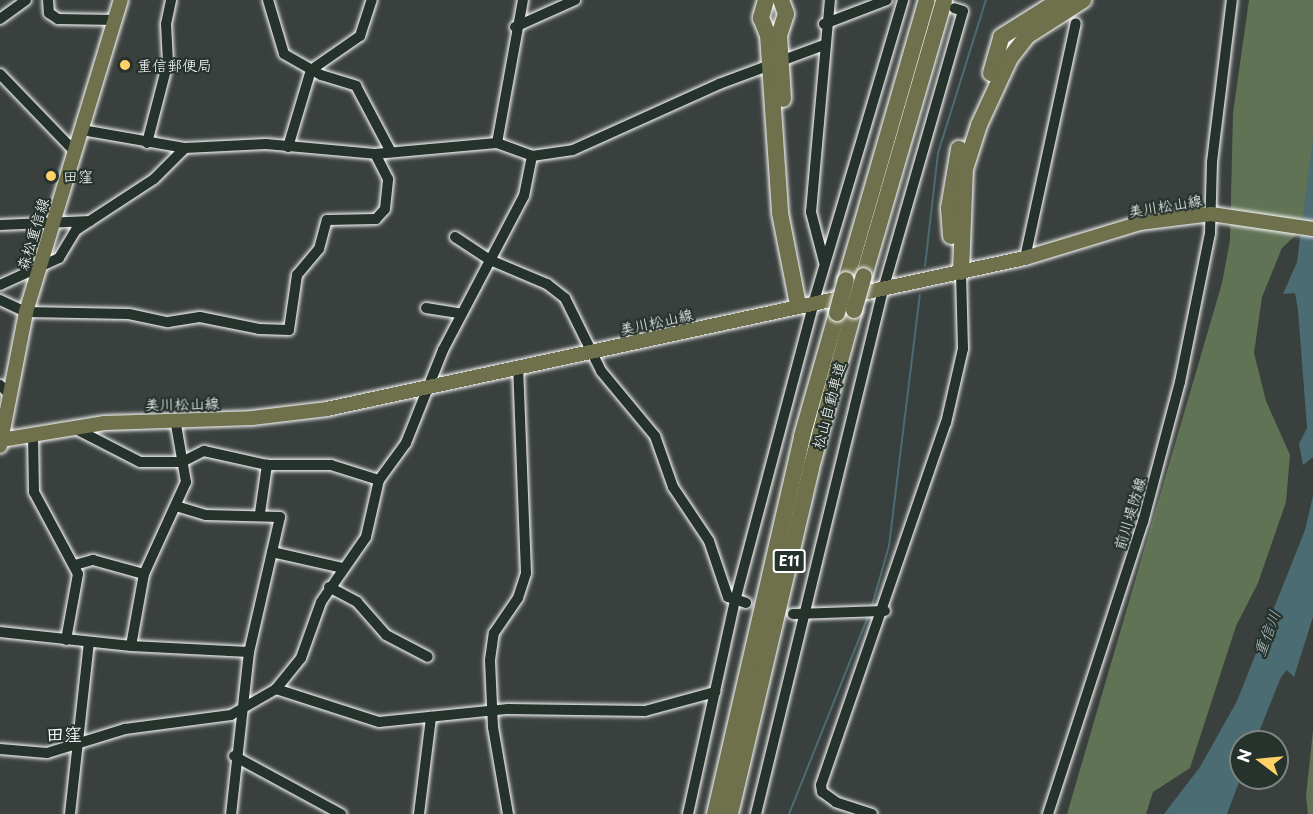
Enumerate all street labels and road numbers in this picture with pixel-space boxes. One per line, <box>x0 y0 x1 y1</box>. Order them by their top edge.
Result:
street label: 美川松山線 <box>1127 190 1203 220</box>
street label: 森松重信線 <box>12 196 52 272</box>
street label: 美川松山線 <box>617 304 695 338</box>
street label: 松山自動車道 <box>808 359 848 451</box>
street label: 美川松山線 <box>144 393 220 413</box>
street label: 前川堤防線 <box>1109 475 1149 551</box>
road number: E11 <box>772 550 806 572</box>

